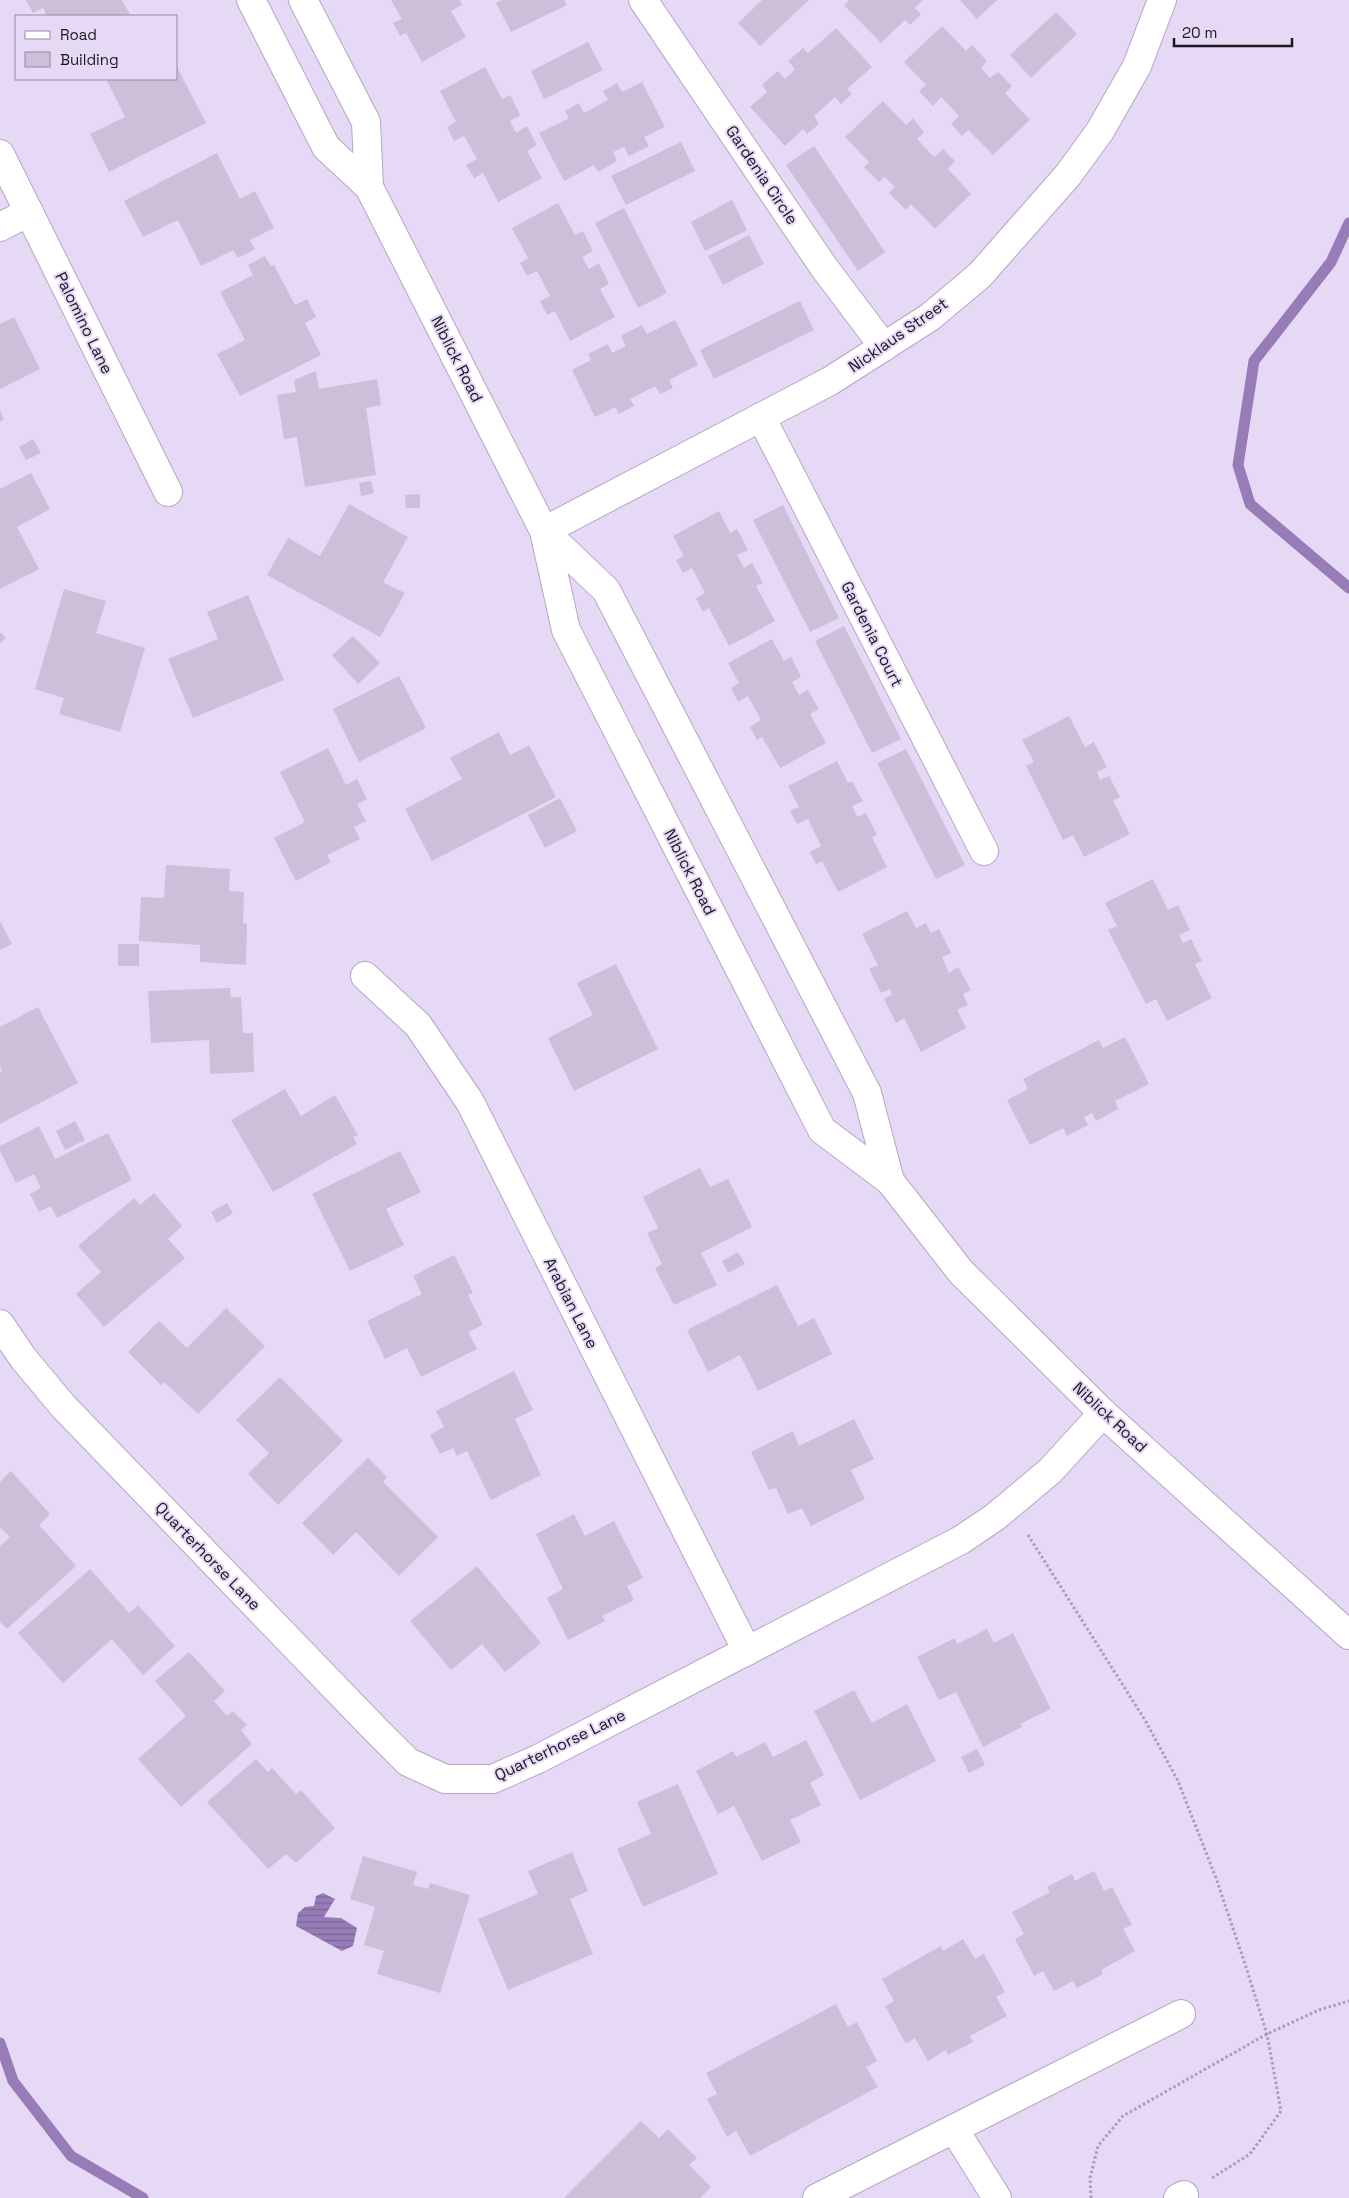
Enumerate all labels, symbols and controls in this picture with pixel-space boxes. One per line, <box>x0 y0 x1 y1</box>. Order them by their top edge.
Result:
legend <box>15 15 178 80</box>
scale bar <box>1174 15 1292 47</box>
text: 20 m <box>1182 23 1217 42</box>
text: Road <box>60 25 97 44</box>
text: Building <box>60 50 119 69</box>
street label: Gardenia Circle <box>721 121 803 229</box>
street label: Palomino Lane <box>50 268 118 378</box>
street label: Nicklaus Street <box>844 293 952 377</box>
street label: Niblick Road <box>426 312 488 406</box>
street label: Gardenia Court <box>836 578 908 690</box>
street label: Niblick Road <box>659 825 721 919</box>
street label: Arabian Lane <box>539 1254 603 1352</box>
street label: Niblick Road <box>1068 1377 1152 1457</box>
street label: Quarterhorse Lane <box>151 1497 265 1615</box>
street label: Quarterhorse Lane <box>491 1704 629 1786</box>

